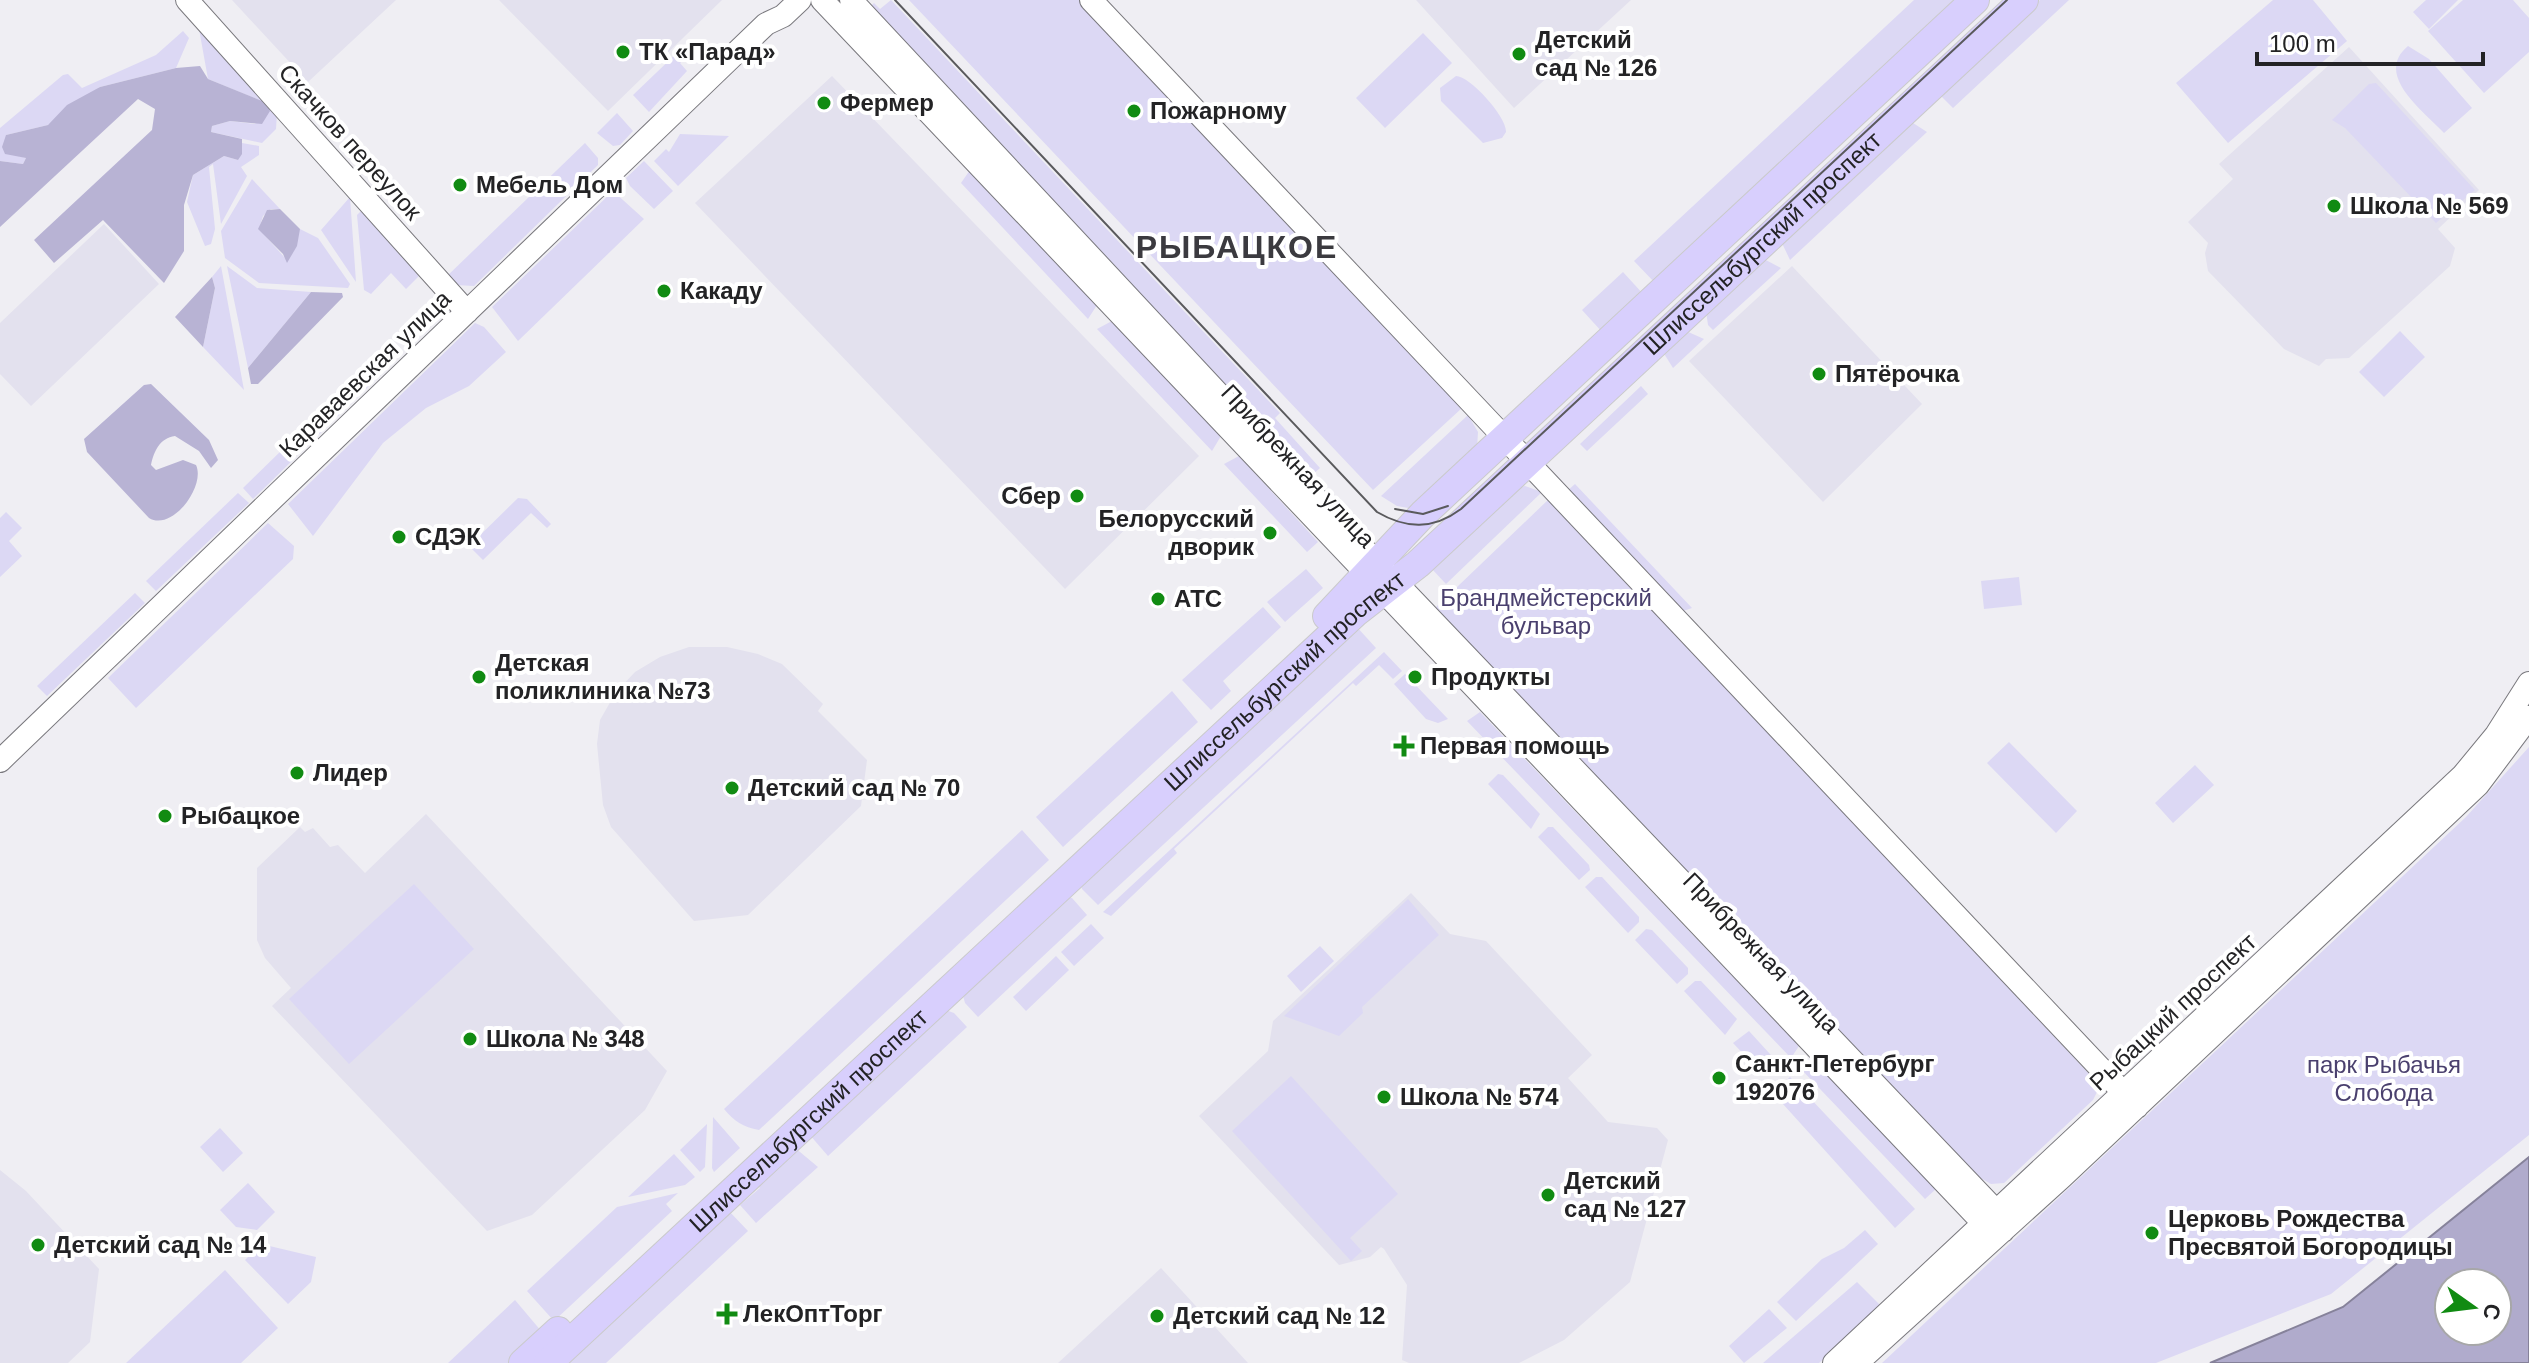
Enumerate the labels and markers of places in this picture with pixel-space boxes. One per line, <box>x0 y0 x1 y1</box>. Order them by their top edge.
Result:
place label: Детский сад № 126 <box>1535 26 1657 81</box>
place label: ТК «Парад» <box>639 38 776 65</box>
marker: ТК «Парад» <box>614 43 632 61</box>
marker: Детский сад № 126 <box>1510 45 1528 63</box>
place label: Фермер <box>840 89 934 116</box>
marker: Фермер <box>815 94 833 112</box>
place label: Пожарному <box>1150 97 1287 124</box>
marker: Пожарному <box>1125 102 1143 120</box>
place label: Мебель Дом <box>476 171 623 198</box>
marker: Мебель Дом <box>451 176 469 194</box>
place label: Школа № 569 <box>2350 192 2509 219</box>
marker: Школа № 569 <box>2325 197 2343 215</box>
place label: Какаду <box>680 277 763 304</box>
marker: Какаду <box>655 282 673 300</box>
place label: Пятёрочка <box>1835 360 1960 387</box>
marker: Пятёрочка <box>1810 365 1828 383</box>
place label: Сбер <box>1001 482 1061 509</box>
marker: Сбер <box>1068 487 1086 505</box>
place label: Белорусский дворик <box>1099 505 1255 560</box>
place label: СДЭК <box>415 523 481 550</box>
marker: Белорусский дворик <box>1261 524 1279 542</box>
marker: СДЭК <box>390 528 408 546</box>
place label: АТС <box>1174 585 1222 612</box>
marker: АТС <box>1149 590 1167 608</box>
place label: Детская поликлиника №73 <box>495 649 711 704</box>
place label: Продукты <box>1431 663 1550 690</box>
marker: Детская поликлиника №73 <box>470 668 488 686</box>
marker: Продукты <box>1406 668 1424 686</box>
place label: Первая помощь <box>1420 732 1610 759</box>
marker: Первая помощь <box>1395 737 1413 755</box>
place label: Лидер <box>313 759 388 786</box>
marker: Лидер <box>288 764 306 782</box>
place label: Детский сад № 70 <box>748 774 960 801</box>
marker: Детский сад № 70 <box>723 779 741 797</box>
place label: Рыбацкое <box>181 802 300 829</box>
marker: Рыбацкое <box>156 807 174 825</box>
place label: Школа № 348 <box>486 1025 645 1052</box>
marker: Школа № 348 <box>461 1030 479 1048</box>
place label: Санкт-Петербург 192076 <box>1735 1050 1934 1105</box>
marker: Санкт-Петербург 192076 <box>1710 1069 1728 1087</box>
place label: Школа № 574 <box>1400 1083 1559 1110</box>
marker: Школа № 574 <box>1375 1088 1393 1106</box>
place label: Детский сад № 127 <box>1564 1167 1686 1222</box>
marker: Детский сад № 127 <box>1539 1186 1557 1204</box>
place label: Церковь Рождества Пресвятой Богородицы <box>2168 1205 2453 1260</box>
marker: Церковь Рождества Пресвятой Богородицы <box>2143 1224 2161 1242</box>
place label: Детский сад № 14 <box>54 1231 267 1258</box>
marker: Детский сад № 14 <box>29 1236 47 1254</box>
place label: ЛекОптТорг <box>743 1300 883 1327</box>
place label: Детский сад № 12 <box>1173 1302 1385 1329</box>
marker: ЛекОптТорг <box>718 1305 736 1323</box>
marker: Детский сад № 12 <box>1148 1307 1166 1325</box>

